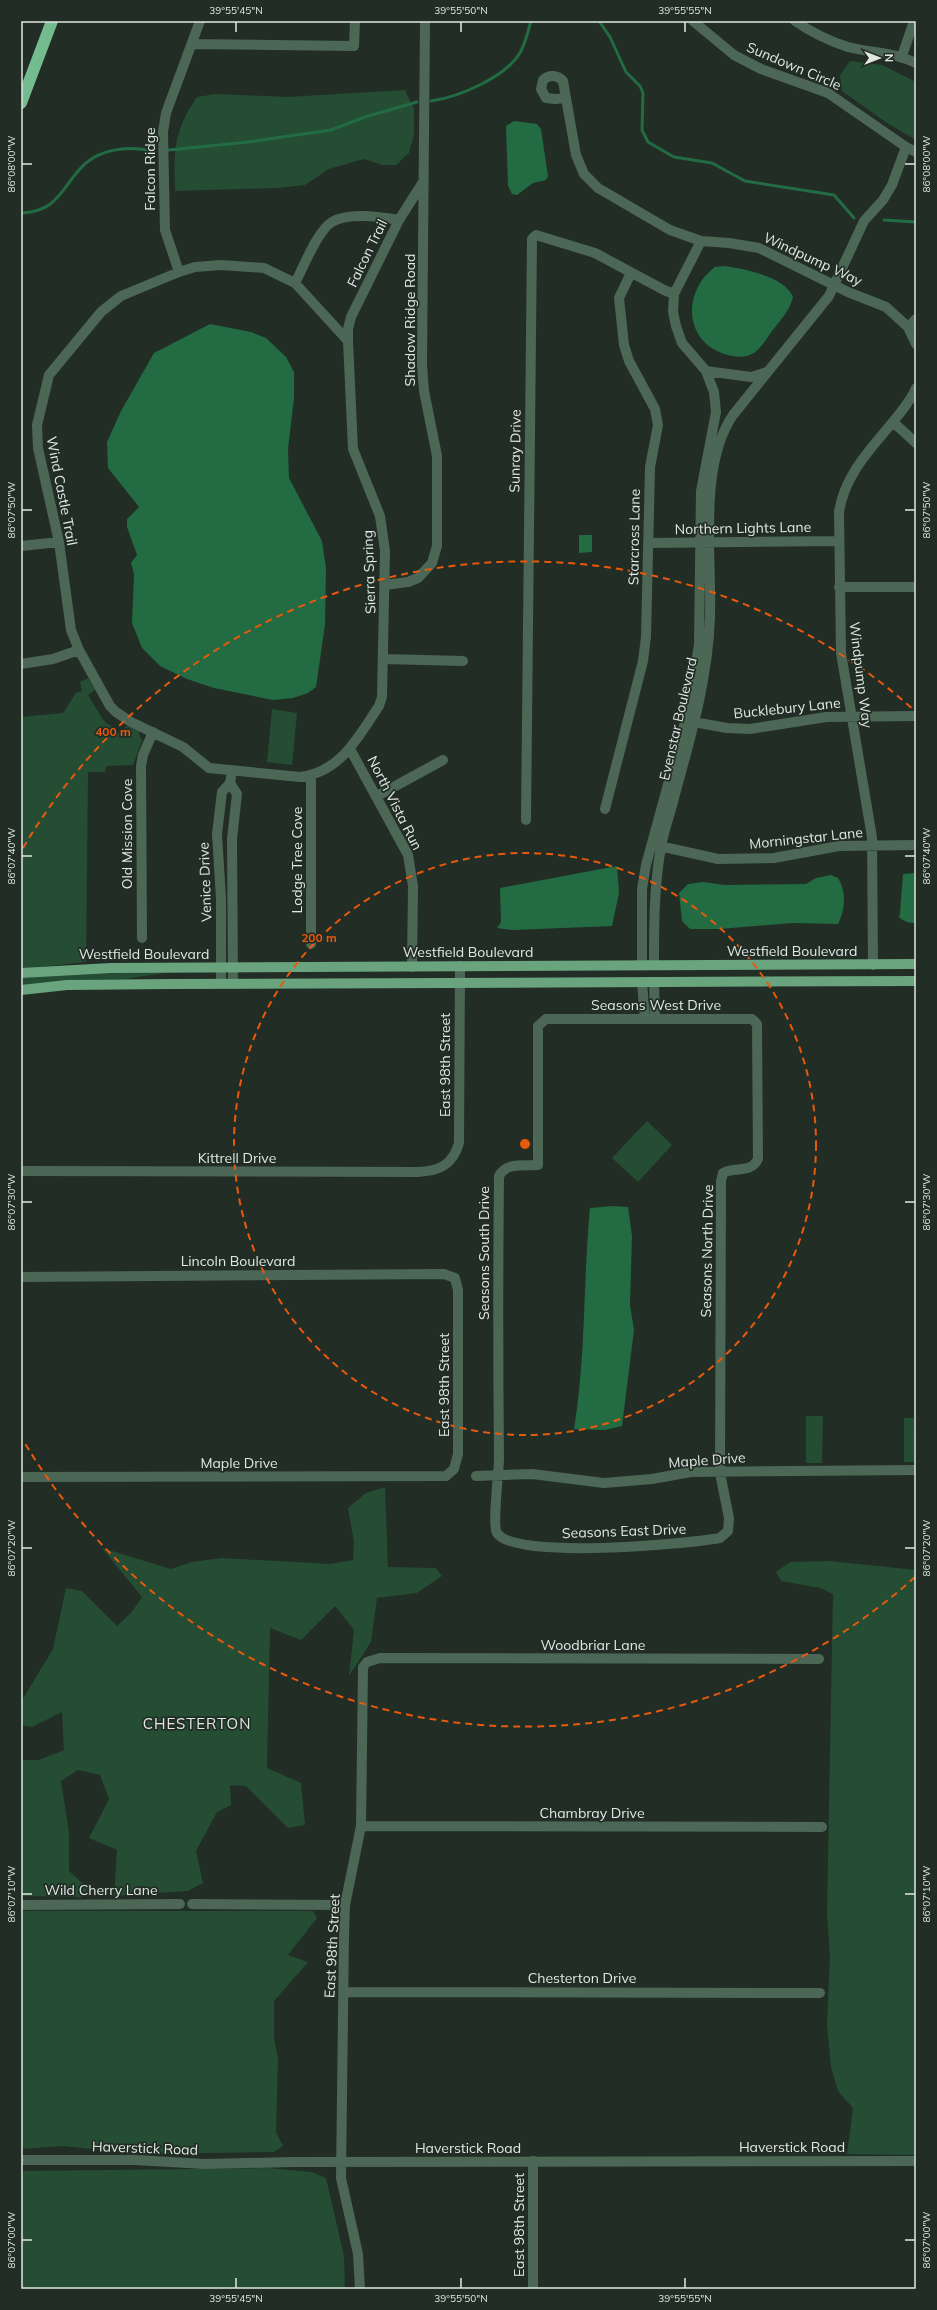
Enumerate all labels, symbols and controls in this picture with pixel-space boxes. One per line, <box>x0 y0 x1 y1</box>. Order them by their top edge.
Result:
text: 39°55'45"N <box>209 4 263 17</box>
text: 39°55'50"N <box>434 4 488 17</box>
text: 39°55'55"N <box>658 4 712 17</box>
street label: Sundown Circle <box>744 38 844 94</box>
north arrow <box>859 38 899 78</box>
text: N <box>882 54 896 62</box>
street label: Falcon Ridge <box>141 127 159 211</box>
text: 86°08'00"W <box>5 136 18 192</box>
text: 86°08'00"W <box>920 136 933 192</box>
street label: Falcon Trail <box>343 216 391 290</box>
street label: Windpump Way <box>761 228 866 290</box>
street label: Shadow Ridge Road <box>401 254 419 386</box>
street label: Sunray Drive <box>505 409 525 493</box>
street label: Wind Castle Trail <box>43 435 81 547</box>
text: 86°07'50"W <box>5 482 18 538</box>
text: 86°07'50"W <box>920 482 933 538</box>
street label: Starcross Lane <box>624 489 644 585</box>
street label: Northern Lights Lane <box>675 518 811 538</box>
street label: Sierra Spring <box>359 530 379 614</box>
street label: Windpump Way <box>846 621 877 730</box>
street label: Evenstar Boulevard <box>655 656 701 782</box>
street label: Bucklebury Lane <box>733 693 841 723</box>
text: 400 m <box>95 724 131 739</box>
street label: North Vista Run <box>363 753 427 853</box>
street label: Old Mission Cove <box>118 779 136 889</box>
street label: Lodge Tree Cove <box>288 807 306 913</box>
street label: Morningstar Lane <box>748 823 864 853</box>
text: 86°07'40"W <box>5 828 18 884</box>
text: 86°07'40"W <box>920 828 933 884</box>
street label: Venice Drive <box>195 842 215 922</box>
text: 200 m <box>301 930 337 945</box>
street label: Westfield Boulevard <box>727 942 857 960</box>
street label: Westfield Boulevard <box>403 943 533 961</box>
street label: Westfield Boulevard <box>79 945 209 963</box>
street label: Seasons West Drive <box>591 996 721 1014</box>
street label: East 98th Street <box>436 1013 454 1117</box>
centre of rings <box>518 1137 532 1151</box>
street label: Kittrell Drive <box>198 1149 276 1167</box>
text: 86°07'30"W <box>5 1174 18 1230</box>
text: 86°07'30"W <box>920 1174 933 1230</box>
street label: Seasons North Drive <box>697 1184 717 1318</box>
street label: Seasons South Drive <box>475 1186 493 1320</box>
street label: Lincoln Boulevard <box>181 1252 295 1270</box>
street label: East 98th Street <box>435 1333 453 1437</box>
street label: Maple Drive <box>668 1448 746 1472</box>
street label: Maple Drive <box>200 1454 278 1472</box>
text: 86°07'20"W <box>5 1520 18 1576</box>
street label: Seasons East Drive <box>562 1520 686 1542</box>
text: 86°07'20"W <box>920 1520 933 1576</box>
street label: Woodbriar Lane <box>541 1636 645 1654</box>
district label: CHESTERTON <box>143 1714 251 1733</box>
street label: Chambray Drive <box>539 1804 645 1822</box>
text: 86°07'10"W <box>5 1866 18 1922</box>
text: 86°07'10"W <box>920 1866 933 1922</box>
street label: Wild Cherry Lane <box>44 1881 158 1899</box>
street label: East 98th Street <box>320 1893 344 1999</box>
street label: Chesterton Drive <box>528 1969 636 1987</box>
street label: Haverstick Road <box>92 2137 198 2159</box>
street label: Haverstick Road <box>739 2138 845 2156</box>
street label: Haverstick Road <box>415 2139 521 2157</box>
street label: East 98th Street <box>510 2173 528 2277</box>
text: 86°07'00"W <box>5 2212 18 2268</box>
text: 86°07'00"W <box>920 2212 933 2268</box>
text: 39°55'45"N <box>209 2292 263 2305</box>
text: 39°55'50"N <box>434 2292 488 2305</box>
text: 39°55'55"N <box>658 2292 712 2305</box>

